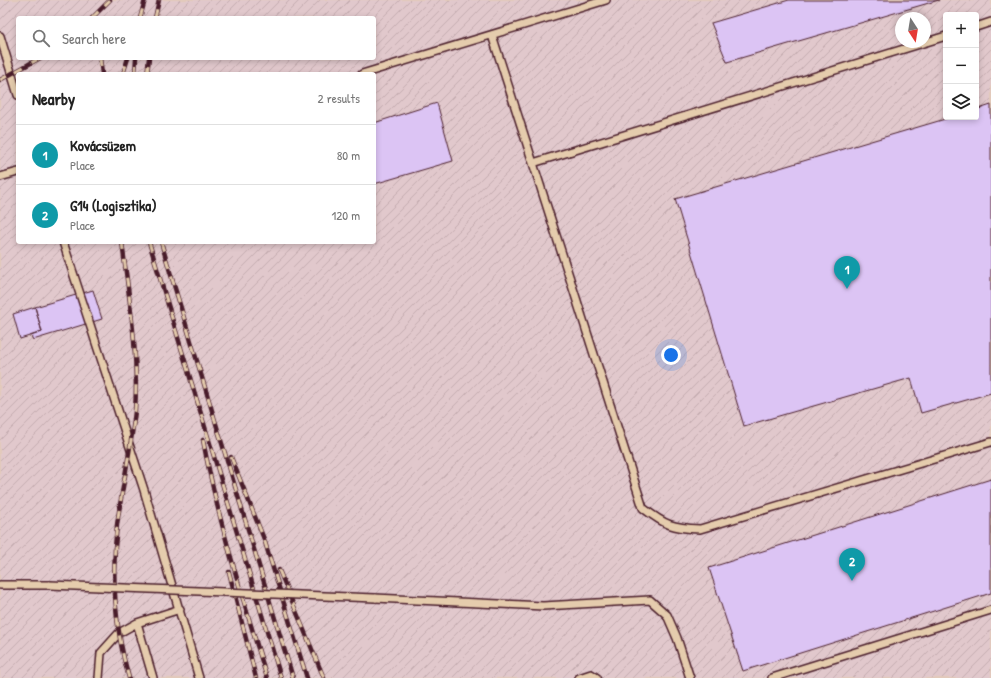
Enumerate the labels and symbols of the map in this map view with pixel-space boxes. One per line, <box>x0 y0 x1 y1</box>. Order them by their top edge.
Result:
north arrow <box>895 12 931 48</box>
pin: 1 <box>834 256 860 289</box>
your location <box>661 345 681 365</box>
pin: 2 <box>839 548 865 581</box>

